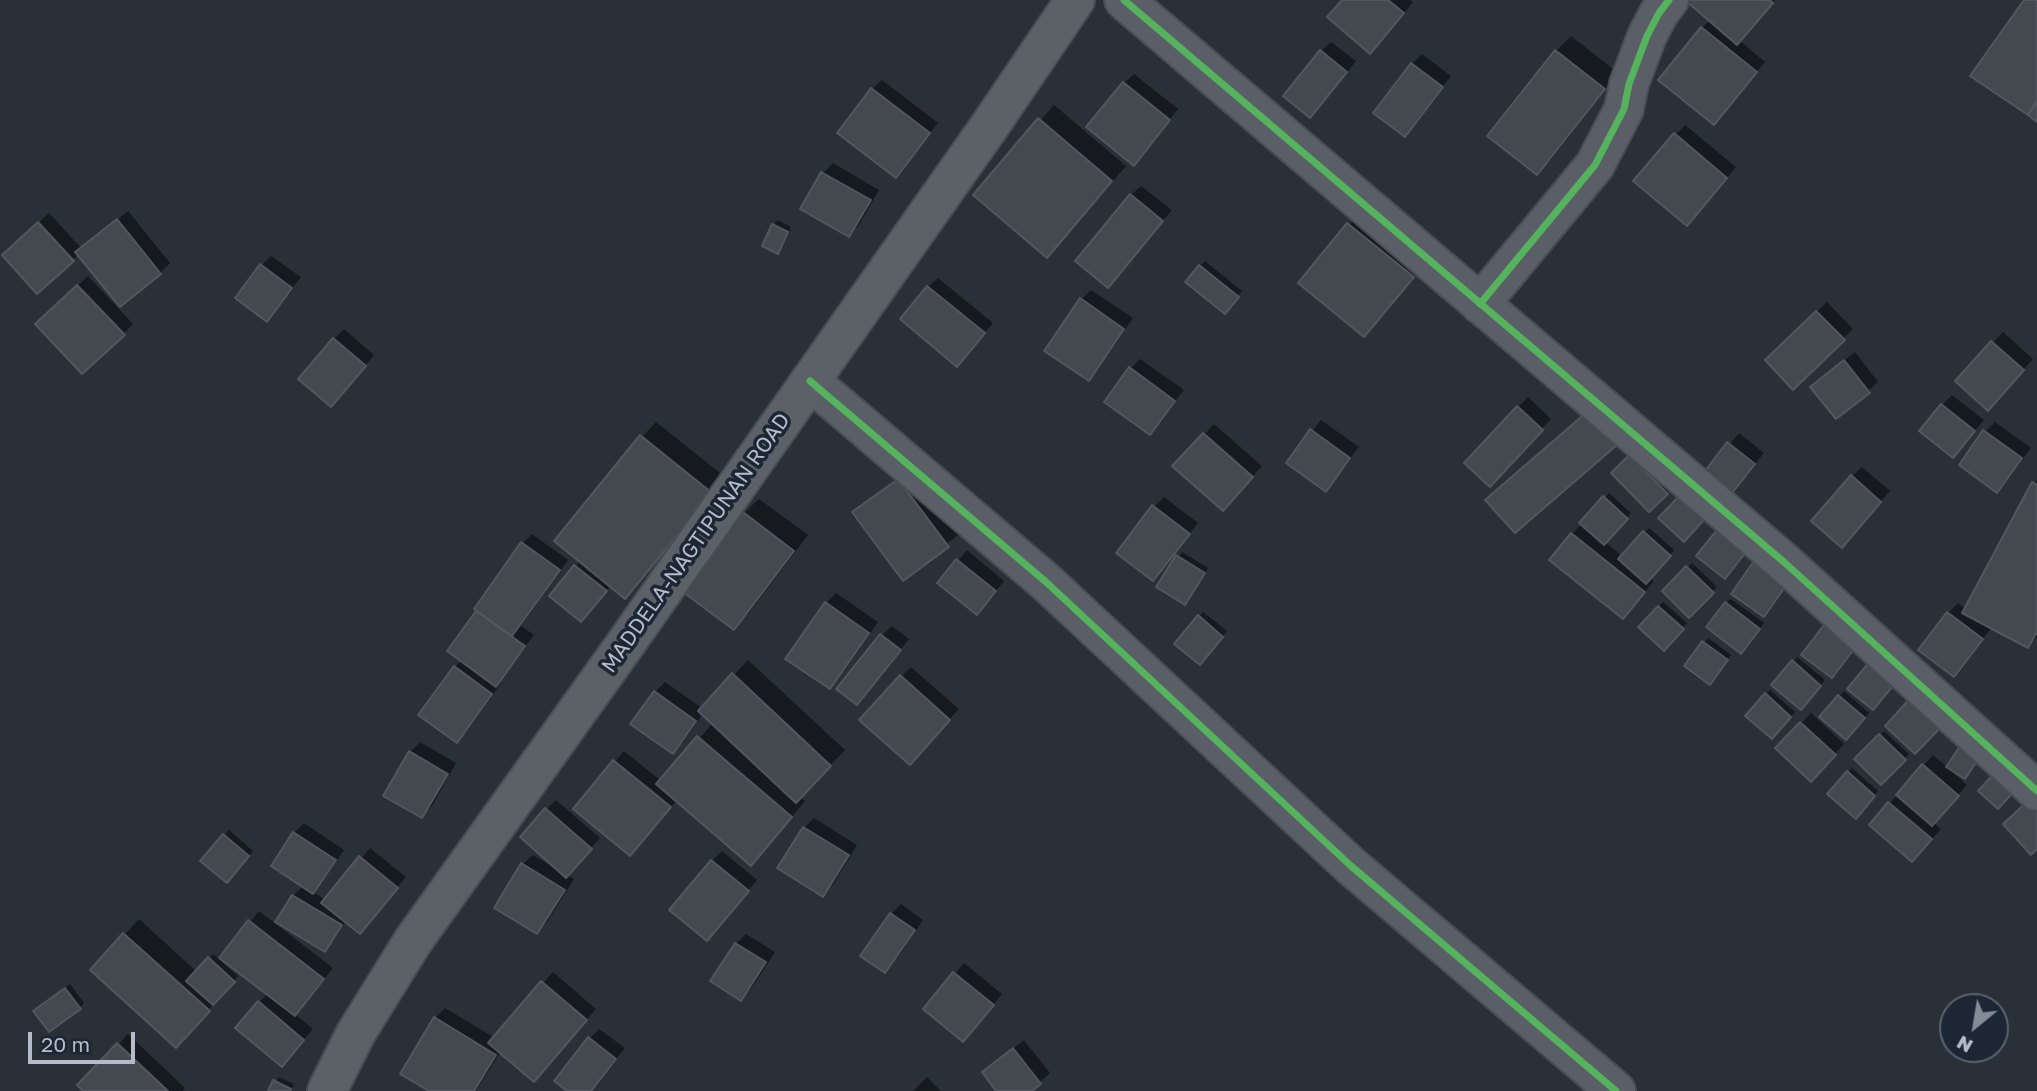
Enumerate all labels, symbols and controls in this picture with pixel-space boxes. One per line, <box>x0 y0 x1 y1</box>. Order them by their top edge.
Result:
street label: MADDELA-NAGTIPUNAN ROAD <box>596 408 796 678</box>
north arrow <box>1939 993 2009 1063</box>
scale bar <box>32 1018 138 1062</box>
text: 20 m <box>41 1031 90 1057</box>
text: N <box>1952 1031 1976 1058</box>

